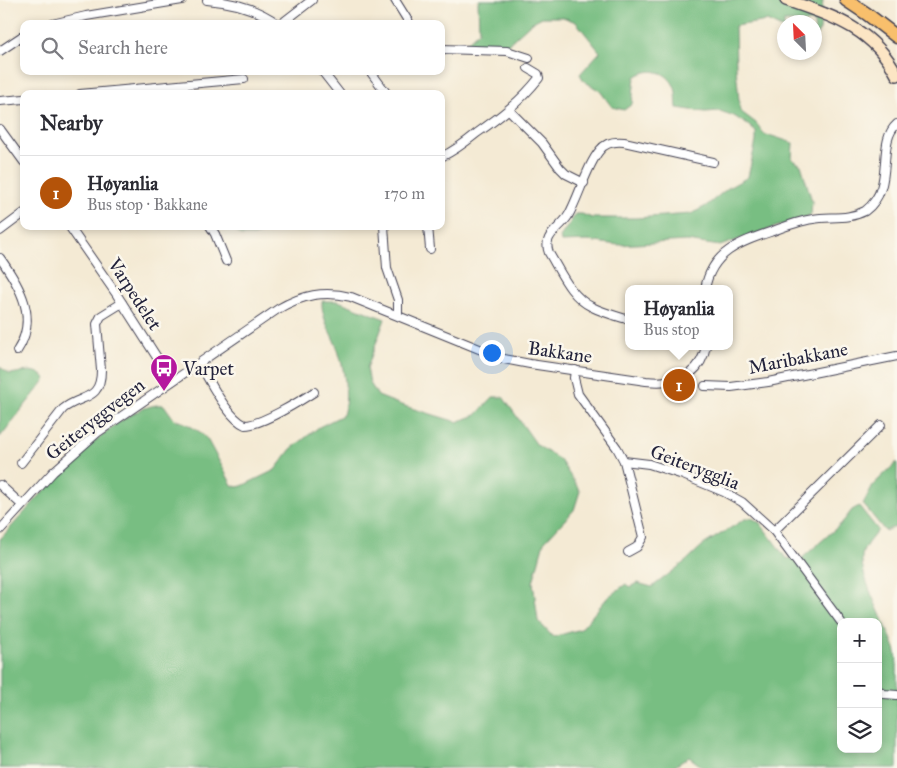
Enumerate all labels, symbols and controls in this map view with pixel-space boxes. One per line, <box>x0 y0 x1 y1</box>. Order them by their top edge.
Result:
north arrow <box>777 15 822 60</box>
search box <box>20 20 445 75</box>
icon: search <box>38 34 66 62</box>
text: Search here <box>78 36 168 59</box>
text: Nearby <box>40 110 103 136</box>
text: Høyanlia <box>87 172 158 195</box>
text: 1 <box>53 184 59 203</box>
text: 170 m <box>384 184 425 203</box>
text: Bus stop · Bakkane <box>87 195 208 214</box>
street label: Varpedelet <box>103 253 167 335</box>
popup <box>625 285 733 350</box>
text: Høyanlia <box>643 297 715 320</box>
text: Bus stop <box>643 320 699 339</box>
street label: Bakkane <box>526 336 594 368</box>
street label: Maribakkane <box>746 337 850 379</box>
your location <box>479 340 505 366</box>
bus stop icon: Varpet <box>149 353 179 392</box>
place label: Varpet <box>182 357 234 380</box>
pin: 1 <box>663 366 695 404</box>
street label: Geiteryggvegen <box>41 373 150 466</box>
street label: Geiterygglia <box>647 439 744 496</box>
map controls <box>837 618 882 753</box>
button: + <box>837 618 882 663</box>
button: − <box>837 663 882 708</box>
button: layers <box>837 708 882 753</box>

